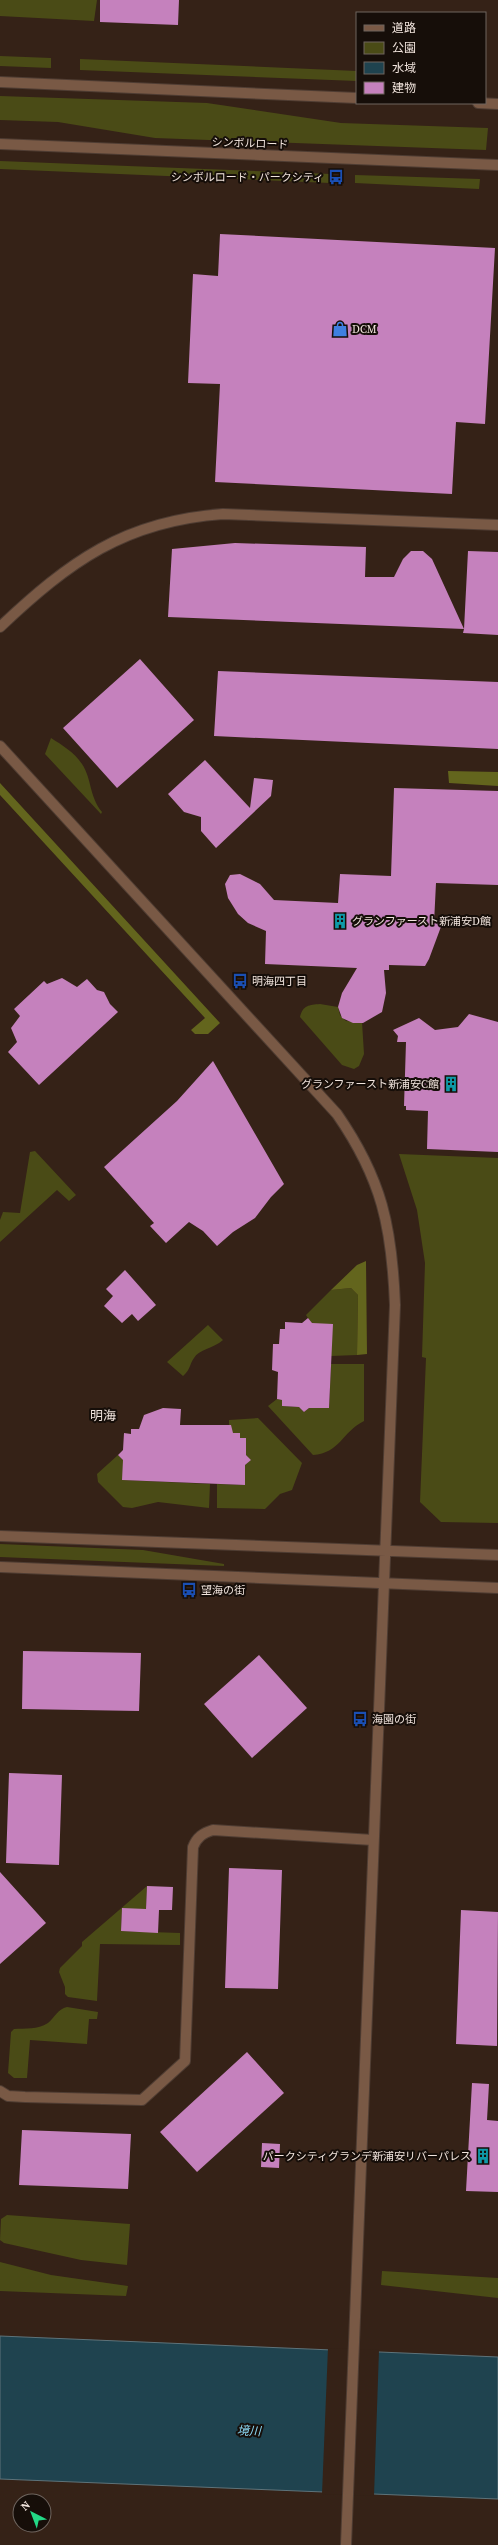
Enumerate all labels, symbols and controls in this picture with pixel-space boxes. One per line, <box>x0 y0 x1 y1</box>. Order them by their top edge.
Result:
legend <box>356 12 486 104</box>
text: 道路 <box>392 20 416 36</box>
text: 公園 <box>392 40 416 56</box>
text: 水域 <box>392 60 416 76</box>
text: 建物 <box>392 80 416 96</box>
street label: シンボルロード <box>211 135 289 152</box>
bus stop icon: シンボルロード・パークシティ <box>327 168 345 186</box>
place label: シンボルロード・パークシティ <box>171 170 324 185</box>
shop icon: DCM <box>331 320 349 338</box>
place label: DCM <box>352 322 377 337</box>
building icon: グランファースト新浦安D館 <box>331 912 349 930</box>
place label: グランファースト新浦安D館 <box>352 914 491 929</box>
bus stop icon: 明海四丁目 <box>231 972 249 990</box>
place label: 明海四丁目 <box>252 974 307 989</box>
building icon: グランファースト新浦安C館 <box>442 1075 460 1093</box>
place label: グランファースト新浦安C館 <box>301 1077 439 1092</box>
district label: 明海 <box>90 1407 116 1424</box>
bus stop icon: 望海の街 <box>180 1581 198 1599</box>
place label: 望海の街 <box>201 1583 245 1598</box>
bus stop icon: 海園の街 <box>351 1710 369 1728</box>
place label: 海園の街 <box>372 1712 416 1727</box>
building icon: パークシティグランデ新浦安リバーパレス <box>474 2147 492 2165</box>
place label: パークシティグランデ新浦安リバーパレス <box>263 2149 471 2164</box>
water label: 境川 <box>237 2423 263 2439</box>
north arrow <box>12 2493 52 2533</box>
text: N <box>18 2498 34 2514</box>

